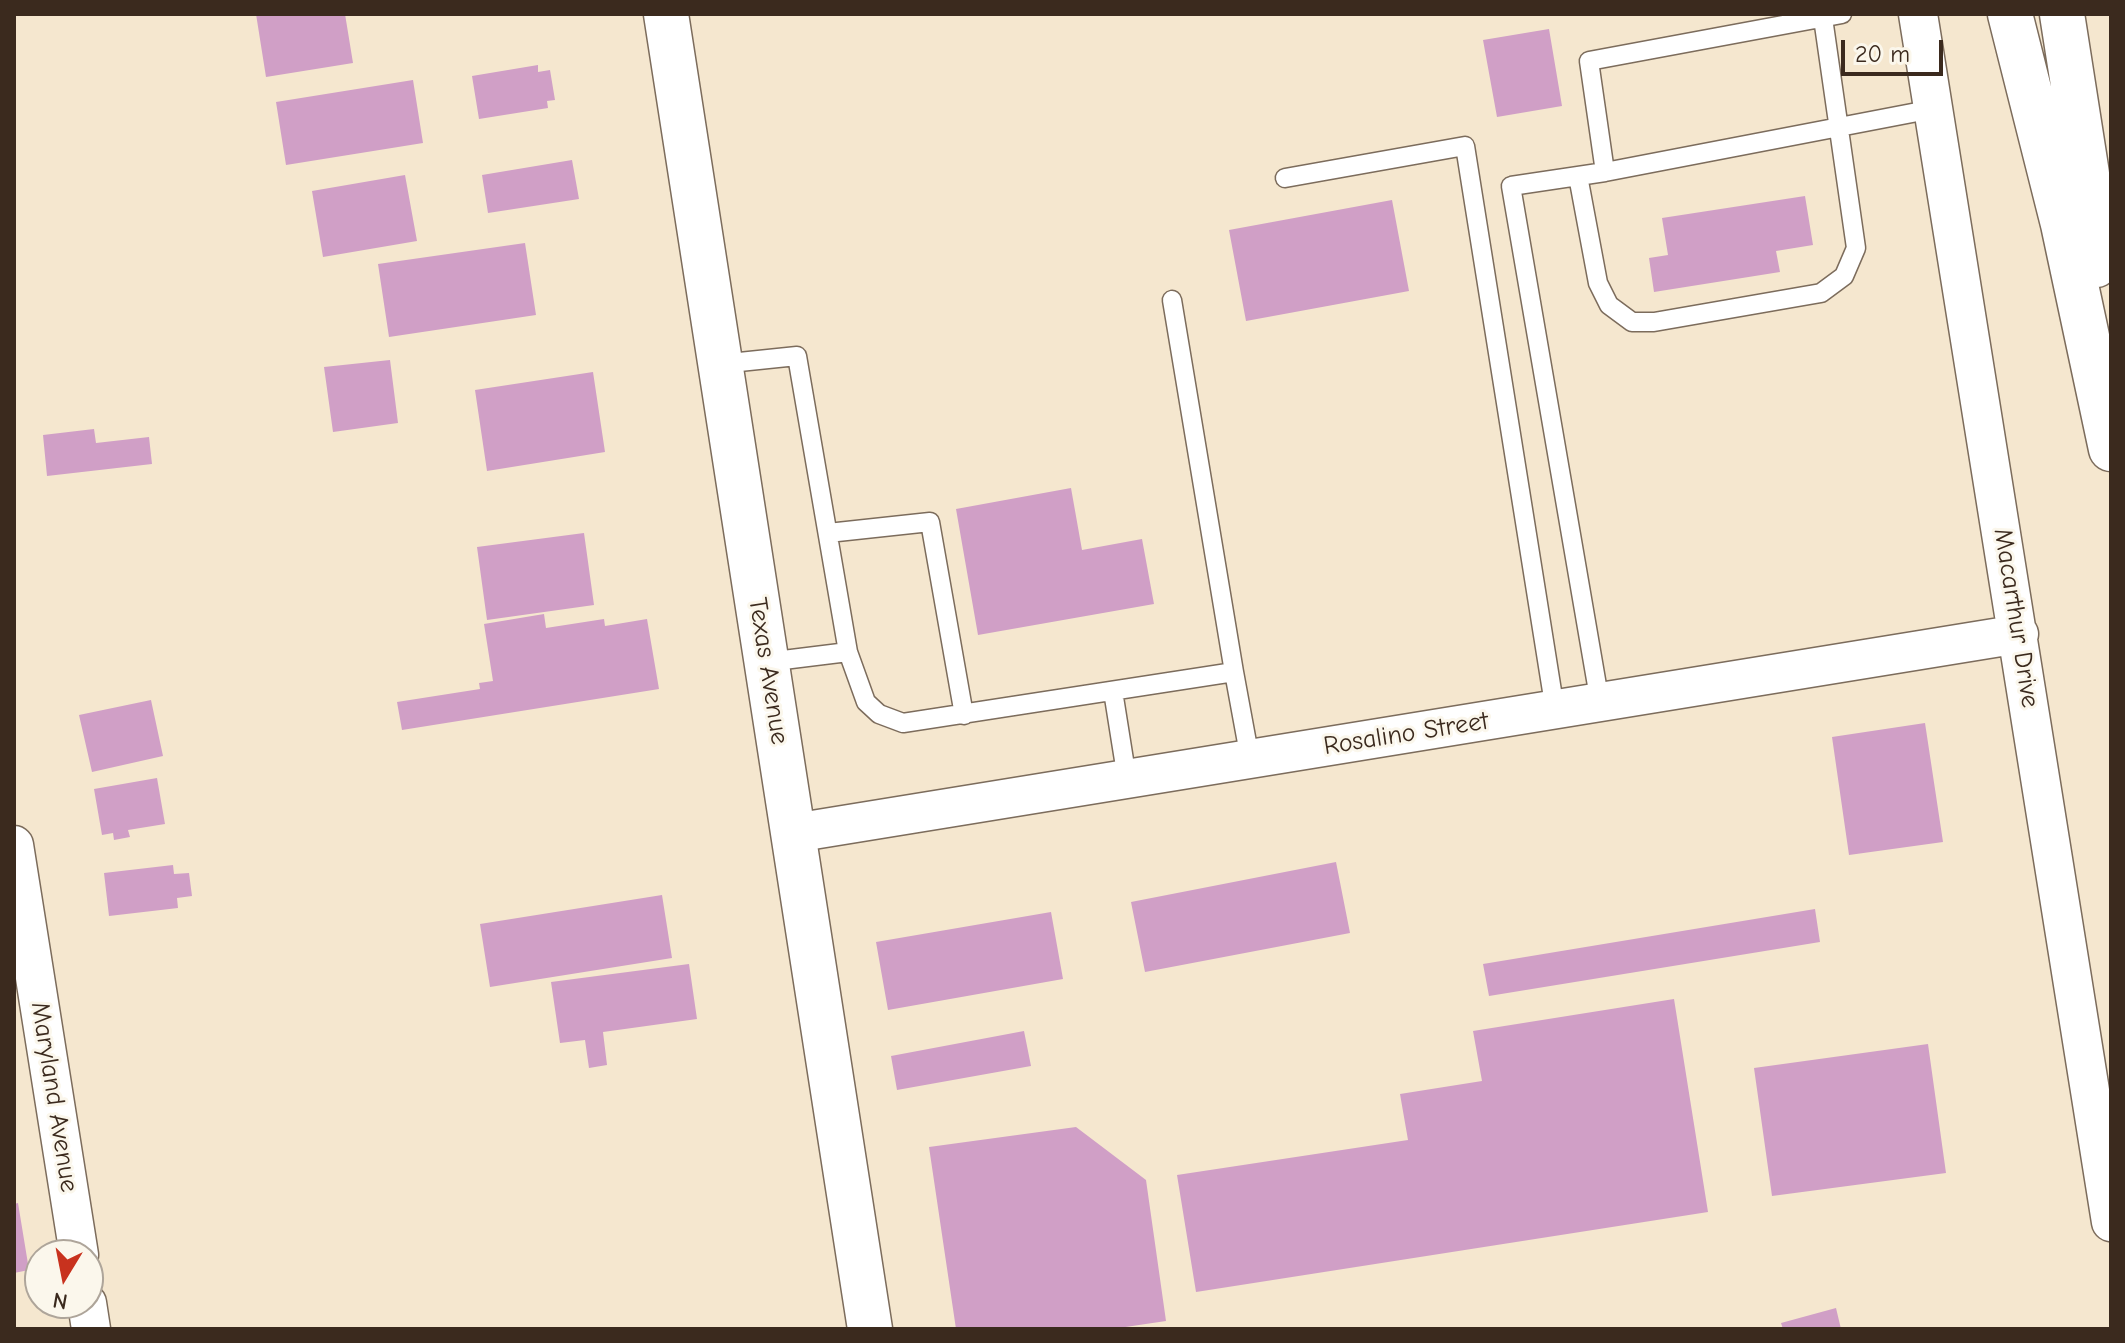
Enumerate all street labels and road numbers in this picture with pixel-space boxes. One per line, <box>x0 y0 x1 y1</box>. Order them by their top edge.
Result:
street label: Macarthur Drive <box>1986 526 2046 710</box>
street label: Texas Avenue <box>741 595 795 747</box>
street label: Rosalino Street <box>1321 706 1491 762</box>
street label: Maryland Avenue <box>24 1000 84 1194</box>

